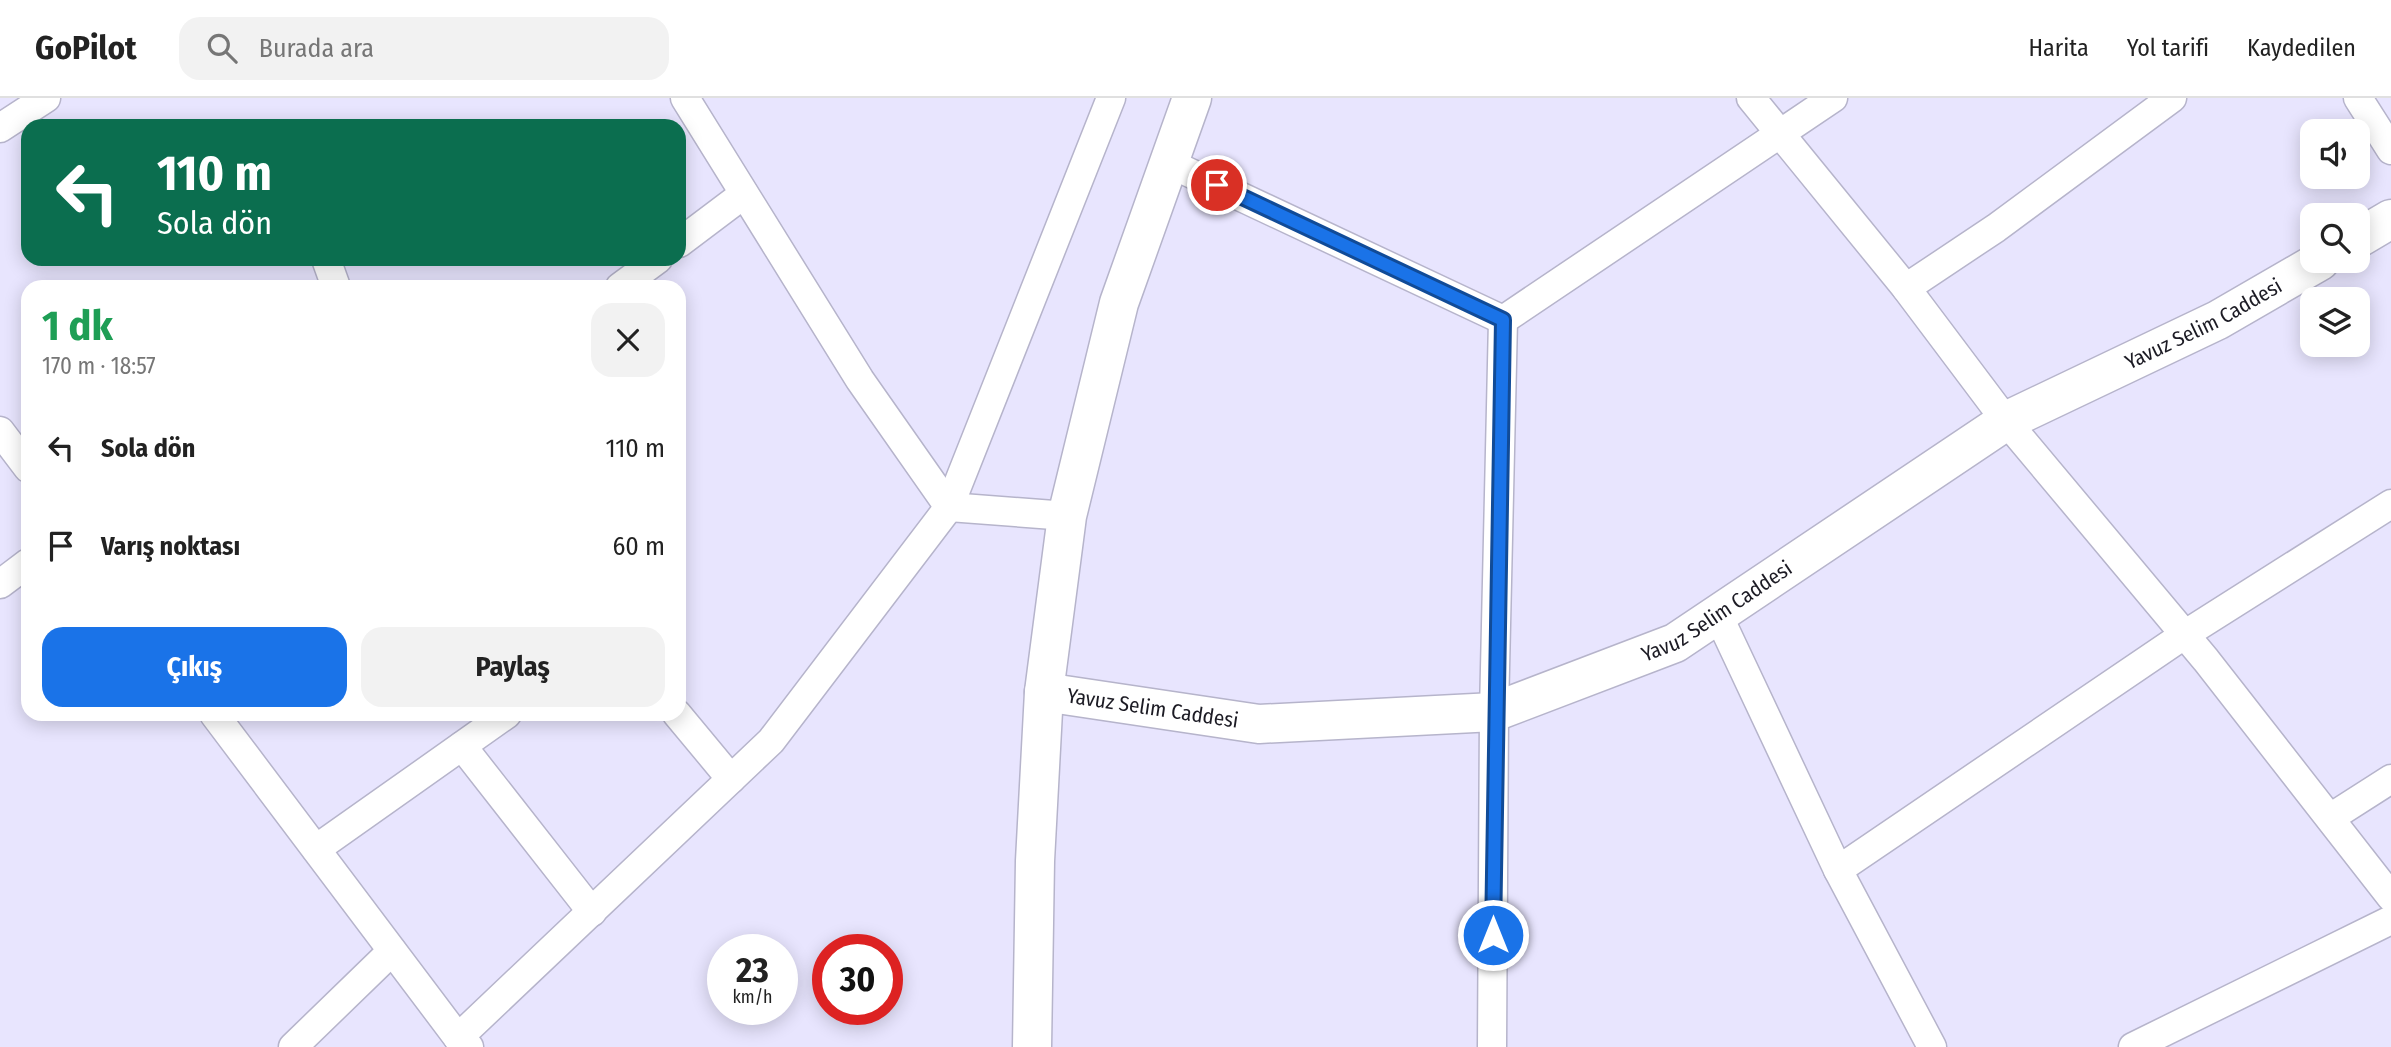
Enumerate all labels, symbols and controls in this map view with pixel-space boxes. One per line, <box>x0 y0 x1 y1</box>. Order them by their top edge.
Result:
search box <box>179 17 669 80</box>
text: GoPilot <box>35 28 137 68</box>
icon: search <box>203 29 241 67</box>
text: Burada ara <box>259 33 374 64</box>
text: Harita <box>2029 34 2089 62</box>
text: Yol tarifi <box>2127 34 2209 62</box>
text: Kaydedilen <box>2247 34 2356 62</box>
map controls <box>2300 119 2370 357</box>
button: sound <box>2300 119 2370 189</box>
text: 110 m <box>157 144 272 203</box>
icon: left <box>42 147 133 238</box>
pin <box>1187 155 1247 215</box>
icon: arrive <box>1198 166 1236 204</box>
button: search <box>2300 203 2370 273</box>
text: Sola dön <box>157 204 272 242</box>
street label: Yavuz Selim Caddesi <box>2121 273 2287 375</box>
button: layers <box>2300 287 2370 357</box>
text: 1 dk <box>42 301 113 351</box>
button: close <box>591 303 665 377</box>
text: 170 m · 18:57 <box>42 352 156 380</box>
icon: left <box>42 429 80 467</box>
text: Sola dön <box>101 433 195 464</box>
text: 110 m <box>605 433 665 464</box>
icon: arrive <box>42 527 80 565</box>
text: Varış noktası <box>101 531 240 562</box>
text: 60 m <box>612 531 665 562</box>
street label: Yavuz Selim Caddesi <box>1638 555 1797 668</box>
button: Çıkış <box>42 627 347 707</box>
button: Paylaş <box>361 627 665 707</box>
street label: Yavuz Selim Caddesi <box>1065 683 1240 734</box>
position arrow <box>1456 898 1530 972</box>
speed limit sign: 30 <box>812 934 903 1025</box>
text: 23 <box>736 949 769 991</box>
text: km/h <box>732 986 773 1008</box>

